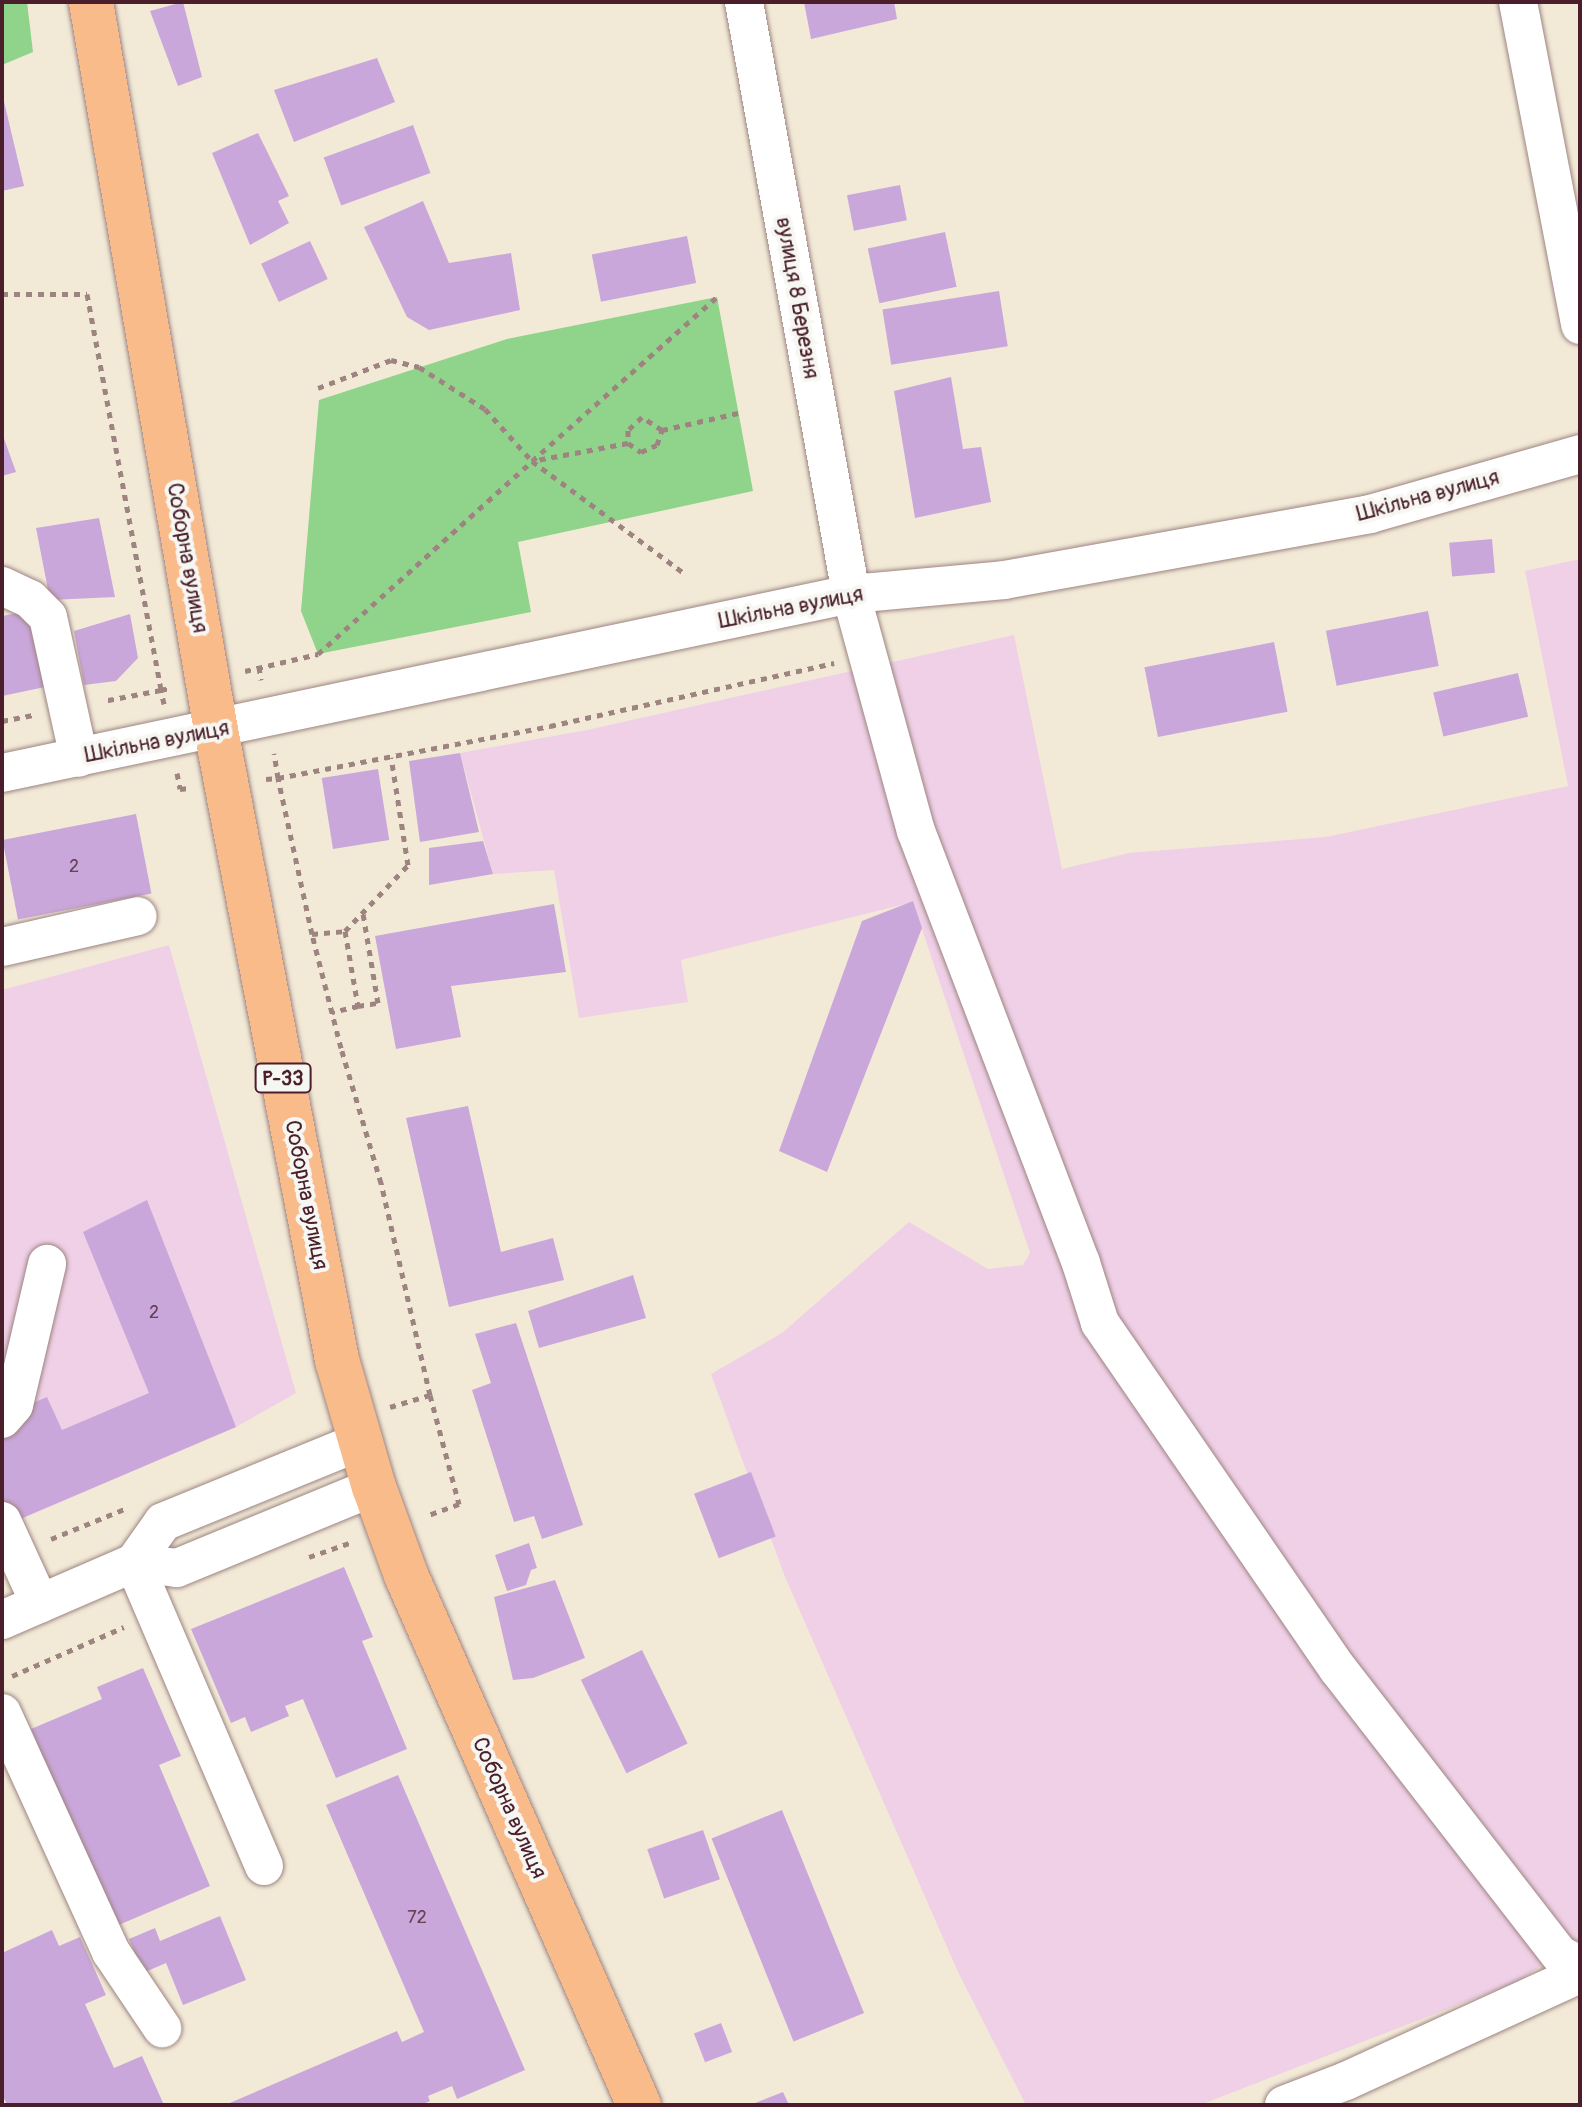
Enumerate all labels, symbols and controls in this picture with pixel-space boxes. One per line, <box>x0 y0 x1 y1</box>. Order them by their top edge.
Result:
street label: вулиця 8 Березня <box>770 215 824 381</box>
street label: Шкільна вулиця <box>1354 464 1502 528</box>
street label: Соборна вулиця <box>161 481 213 635</box>
street label: Шкільна вулиця <box>717 581 865 635</box>
street label: Шкільна вулиця <box>83 715 231 769</box>
house number: 2 <box>69 856 79 878</box>
road number: Р-33 <box>253 1062 313 1094</box>
street label: Соборна вулиця <box>279 1118 333 1272</box>
house number: 2 <box>149 1302 159 1324</box>
street label: Соборна вулиця <box>466 1733 552 1883</box>
house number: 72 <box>407 1907 427 1929</box>

